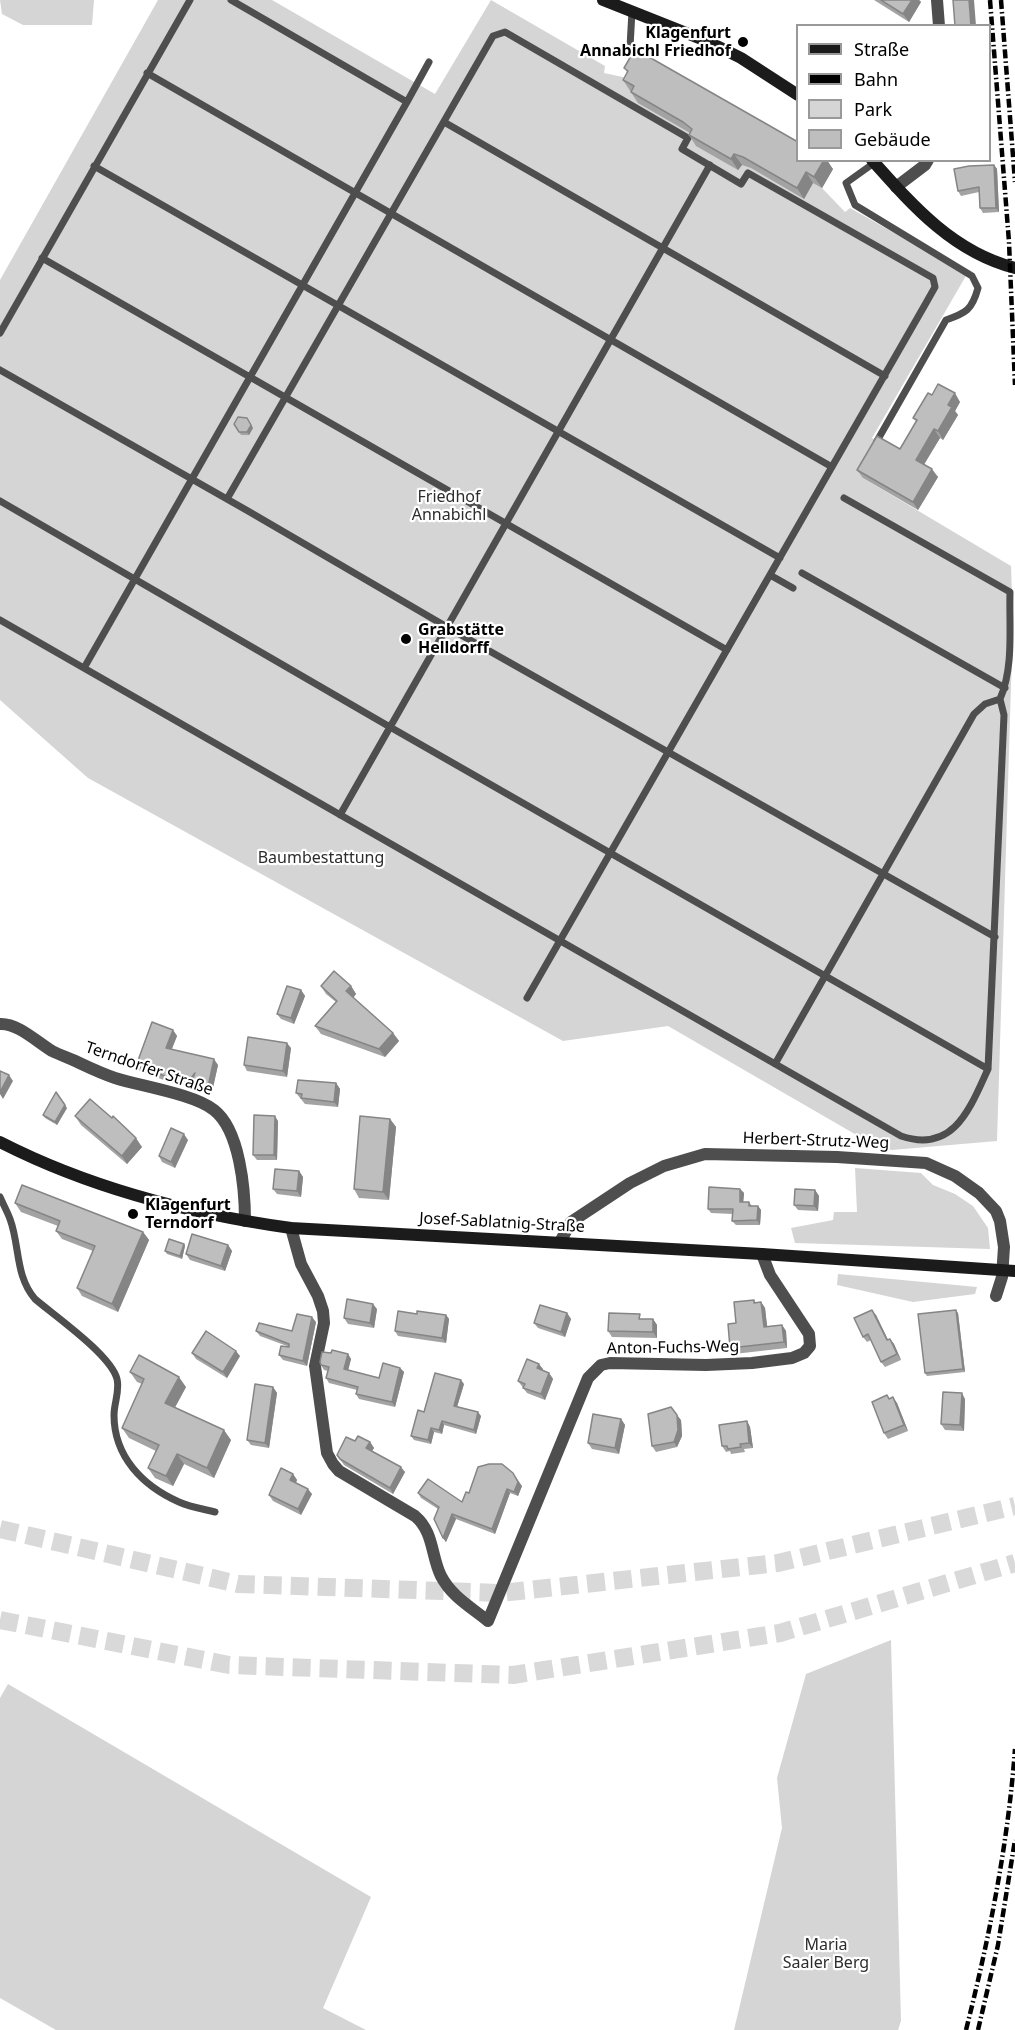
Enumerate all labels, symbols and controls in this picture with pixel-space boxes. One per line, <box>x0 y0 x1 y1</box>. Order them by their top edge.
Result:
place label: Klagenfurt Annabichl Friedhof <box>580 23 731 61</box>
legend <box>796 24 991 162</box>
marker: Klagenfurt Annabichl Friedhof <box>736 35 750 49</box>
text: Straße <box>854 37 909 61</box>
text: Bahn <box>854 67 898 91</box>
text: Park <box>854 97 892 121</box>
text: Gebäude <box>854 127 931 151</box>
park label: Friedhof Annabichl <box>412 487 486 525</box>
place label: Grabstätte Helldorff <box>418 620 504 658</box>
marker: Grabstätte Helldorff <box>399 632 413 646</box>
park label: Baumbestattung <box>258 848 384 868</box>
street label: Terndorfer Straße <box>83 1038 215 1100</box>
street label: Herbert-Strutz-Weg <box>742 1129 890 1153</box>
place label: Klagenfurt Terndorf <box>145 1195 231 1233</box>
marker: Klagenfurt Terndorf <box>126 1207 140 1221</box>
street label: Josef-Sablatnig-Straße <box>419 1209 585 1237</box>
street label: Anton-Fuchs-Weg <box>607 1337 739 1359</box>
park label: Maria Saaler Berg <box>783 1935 869 1973</box>

